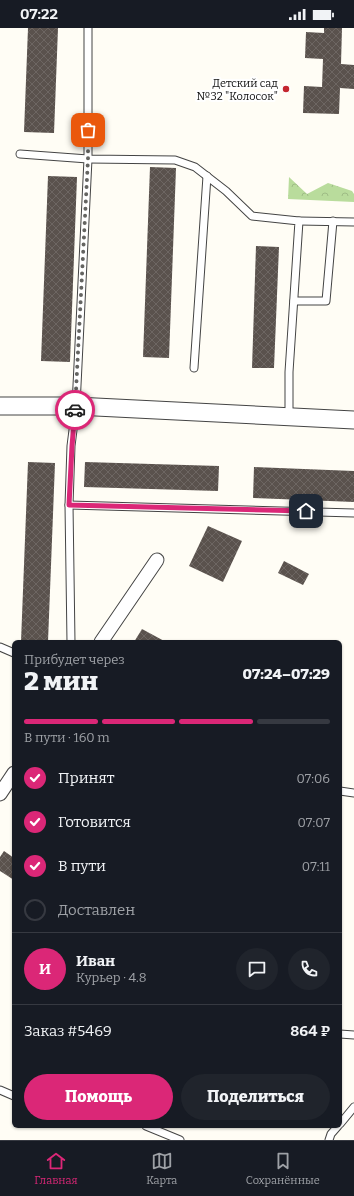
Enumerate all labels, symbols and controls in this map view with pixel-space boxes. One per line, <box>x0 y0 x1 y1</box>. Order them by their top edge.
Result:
text: 07:22 <box>20 5 58 23</box>
place label: Детский сад №32 "Колосок" <box>197 77 278 103</box>
marker: Детский сад №32 "Колосок" <box>281 84 291 94</box>
pin <box>71 113 105 147</box>
icon: bag <box>77 119 99 141</box>
courier <box>55 390 95 430</box>
icon: car <box>64 399 86 421</box>
pin <box>289 494 323 528</box>
icon: home <box>295 500 317 522</box>
text: Прибудет через <box>24 652 125 667</box>
text: 07:24–07:29 <box>243 665 330 683</box>
text: 2 мин <box>24 666 98 697</box>
text: В пути · 160 m <box>24 730 110 745</box>
icon: check <box>24 767 46 789</box>
text: Принят <box>58 769 114 787</box>
text: 07:06 <box>296 771 330 786</box>
icon: check <box>24 811 46 833</box>
text: Готовится <box>58 813 131 831</box>
text: 07:07 <box>298 815 330 830</box>
icon: check <box>24 855 46 877</box>
text: В пути <box>58 857 106 875</box>
text: 07:11 <box>302 859 330 874</box>
text: Доставлен <box>58 901 135 919</box>
button: chat <box>236 948 278 990</box>
button: phone <box>288 948 330 990</box>
text: Иван <box>76 952 115 970</box>
text: И <box>39 960 51 978</box>
text: Курьер · 4.8 <box>76 970 147 985</box>
text: Заказ #5469 <box>24 1022 112 1040</box>
text: 864 ₽ <box>290 1022 330 1040</box>
button: Помощь <box>24 1074 173 1120</box>
button: Поделиться <box>181 1074 330 1120</box>
tab: Главная <box>34 1150 78 1187</box>
tab: Карта <box>146 1150 177 1187</box>
tab: Сохранённые <box>246 1150 320 1187</box>

